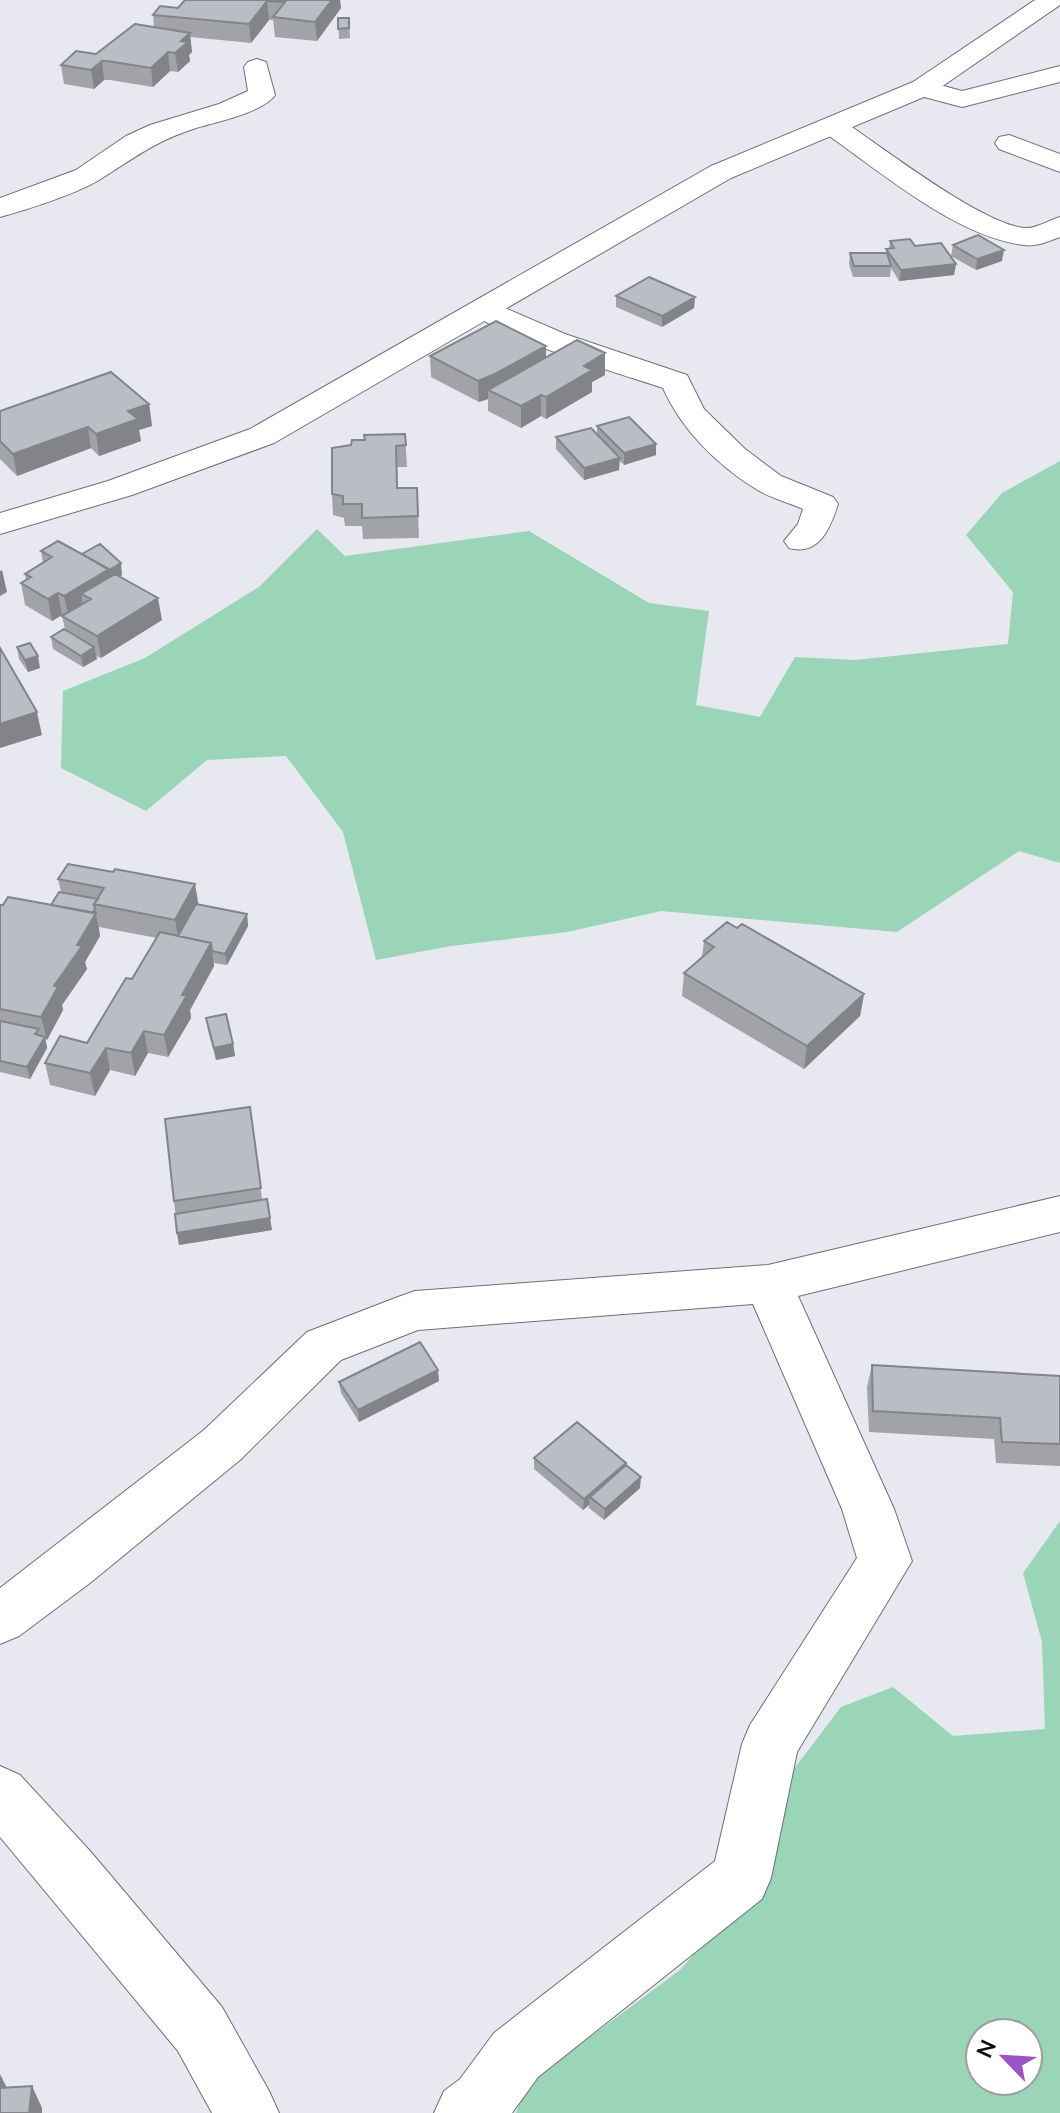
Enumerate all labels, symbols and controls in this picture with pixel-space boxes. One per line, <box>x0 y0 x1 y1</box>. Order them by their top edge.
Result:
north arrow <box>964 2017 1044 2097</box>
text: N <box>970 2035 1004 2063</box>

